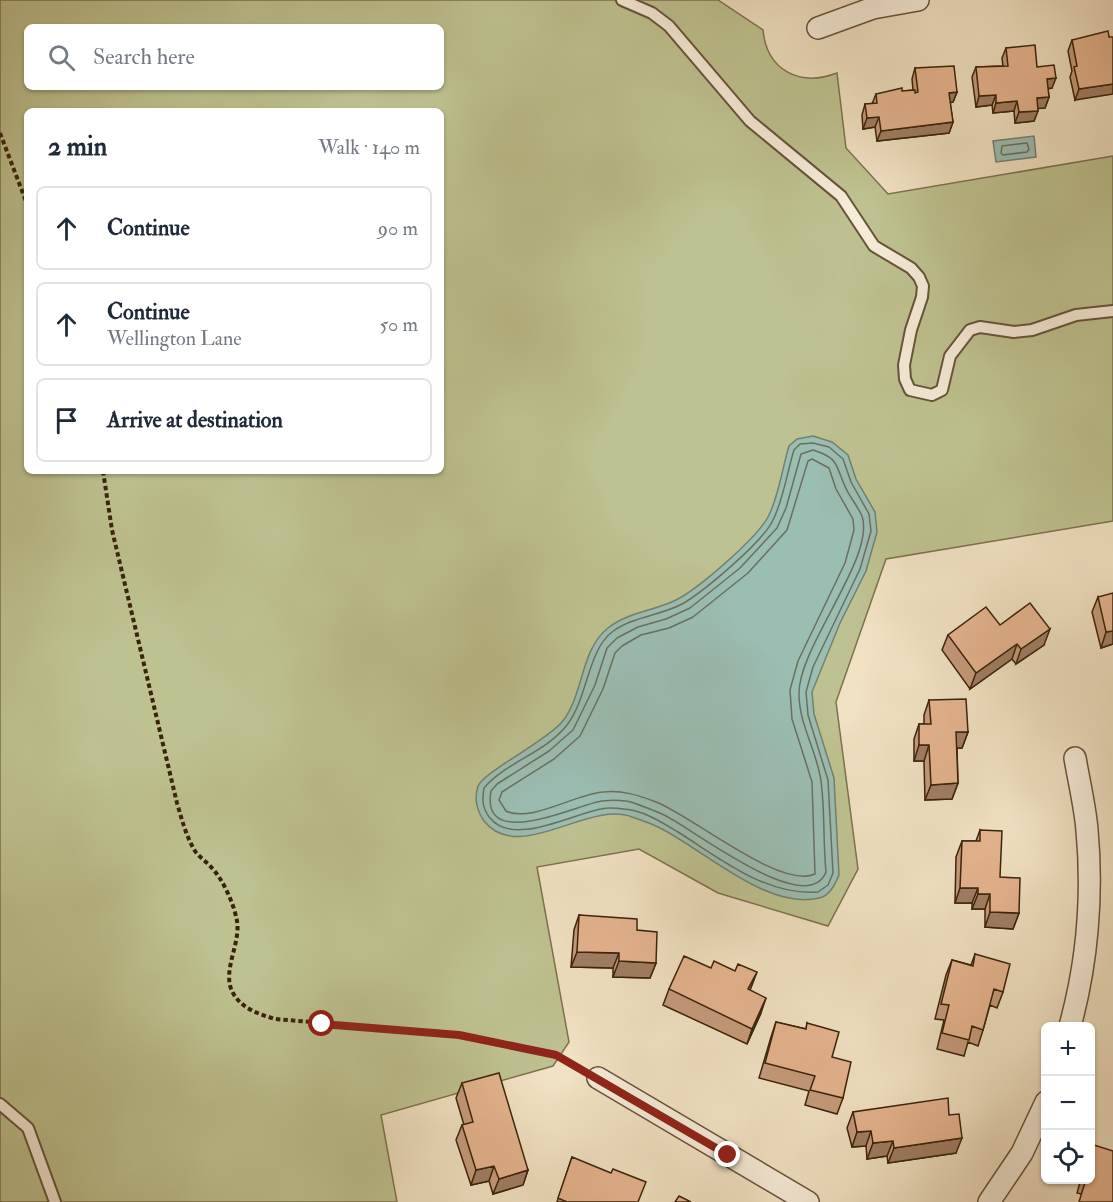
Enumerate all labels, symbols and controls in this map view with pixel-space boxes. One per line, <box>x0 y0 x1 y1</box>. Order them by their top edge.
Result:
search box <box>24 24 444 90</box>
icon: search <box>45 41 78 74</box>
text: Search here <box>93 43 195 71</box>
text: 2 min <box>48 131 107 163</box>
text: Walk · 140 m <box>318 135 420 160</box>
icon: ahead <box>50 212 83 245</box>
text: Continue <box>107 214 190 242</box>
text: 90 m <box>378 216 418 241</box>
text: Continue <box>107 298 190 326</box>
icon: ahead <box>50 308 83 341</box>
text: 50 m <box>379 312 418 337</box>
text: Wellington Lane <box>107 326 242 351</box>
icon: arrive <box>50 404 83 437</box>
text: Arrive at destination <box>107 406 283 434</box>
route start <box>308 1010 334 1036</box>
map controls <box>1041 1022 1095 1184</box>
button: + <box>1041 1022 1095 1076</box>
button: − <box>1041 1076 1095 1130</box>
button: locate <box>1041 1130 1095 1184</box>
route end <box>714 1141 740 1167</box>

